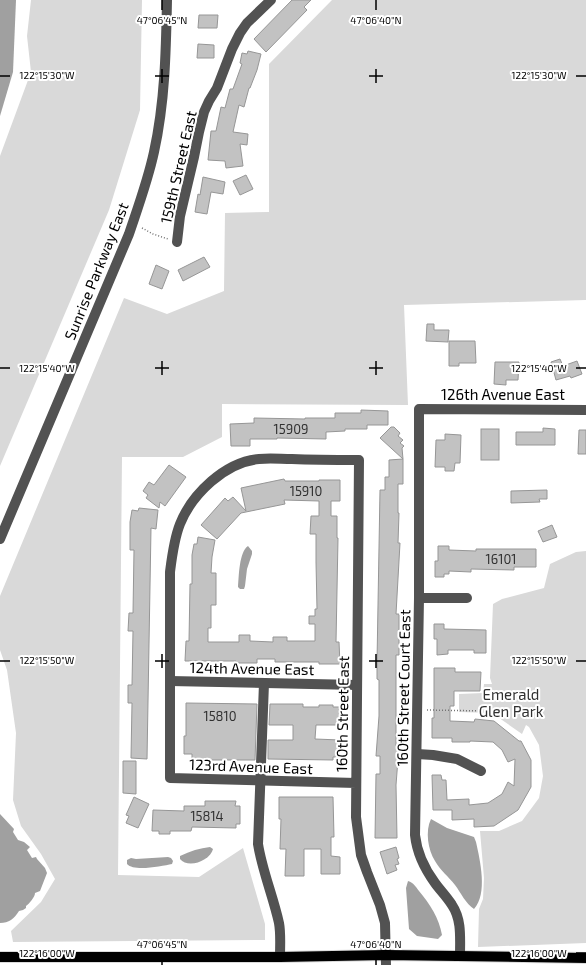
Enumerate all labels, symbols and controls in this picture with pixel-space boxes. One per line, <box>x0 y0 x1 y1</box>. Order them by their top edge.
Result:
text: 47°06'45"N <box>137 14 187 26</box>
text: 47°06'40"N <box>350 14 402 26</box>
text: 122°15'30"W <box>20 69 75 81</box>
text: 122°15'30"W <box>512 69 567 81</box>
street label: 159th Street East <box>156 108 200 225</box>
street label: Sunrise Parkway East <box>60 199 132 342</box>
text: 122°15'40"W <box>19 362 75 374</box>
text: 122°15'40"W <box>511 362 567 374</box>
street label: 126th Avenue East <box>441 385 565 403</box>
house number: 15909 <box>274 421 308 437</box>
house number: 15910 <box>290 483 322 499</box>
house number: 16101 <box>486 551 516 567</box>
street label: 160th Street Court East <box>393 609 413 767</box>
text: 122°15'50"W <box>20 654 75 666</box>
text: 122°15'50"W <box>512 654 567 666</box>
street label: 160th Street East <box>332 655 352 772</box>
street label: 124th Avenue East <box>190 658 315 678</box>
park label: Emerald Glen Park <box>479 685 544 720</box>
house number: 15810 <box>203 708 237 724</box>
street label: 123rd Avenue East <box>189 755 313 777</box>
house number: 15814 <box>190 808 224 824</box>
text: 47°06'45"N <box>137 938 187 950</box>
text: 47°06'40"N <box>350 938 402 950</box>
text: 122°16'00"W <box>19 947 75 959</box>
text: 122°16'00"W <box>511 947 567 959</box>

